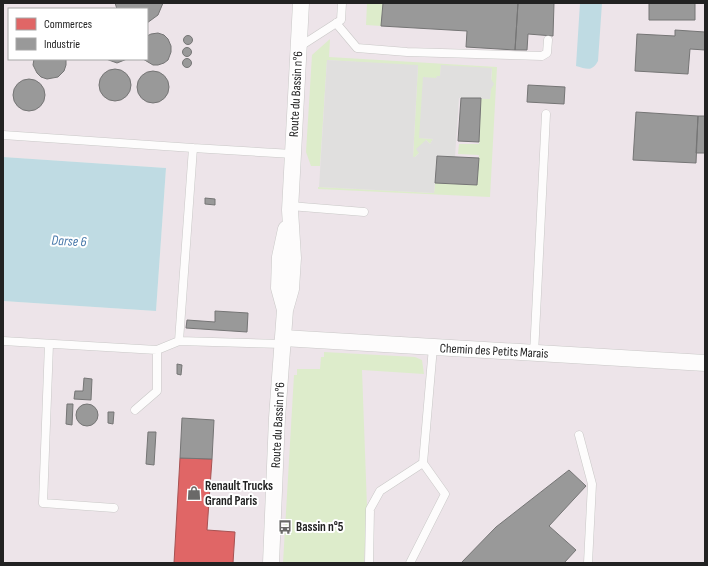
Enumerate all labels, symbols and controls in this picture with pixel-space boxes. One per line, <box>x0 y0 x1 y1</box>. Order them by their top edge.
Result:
legend <box>8 8 148 60</box>
text: Commerces <box>44 17 92 32</box>
text: Industrie <box>44 37 80 52</box>
street label: Route du Bassin n°6 <box>286 50 306 137</box>
water label: Darse 6 <box>51 232 88 250</box>
street label: Chemin des Petits Marais <box>439 340 549 362</box>
street label: Route du Bassin n°6 <box>268 381 288 468</box>
place label: Renault Trucks Grand Paris <box>205 478 273 509</box>
shop icon: Renault Trucks Grand Paris <box>186 485 202 501</box>
bus stop icon: Bassin n°5 <box>277 519 293 535</box>
place label: Bassin n°5 <box>296 519 344 535</box>

